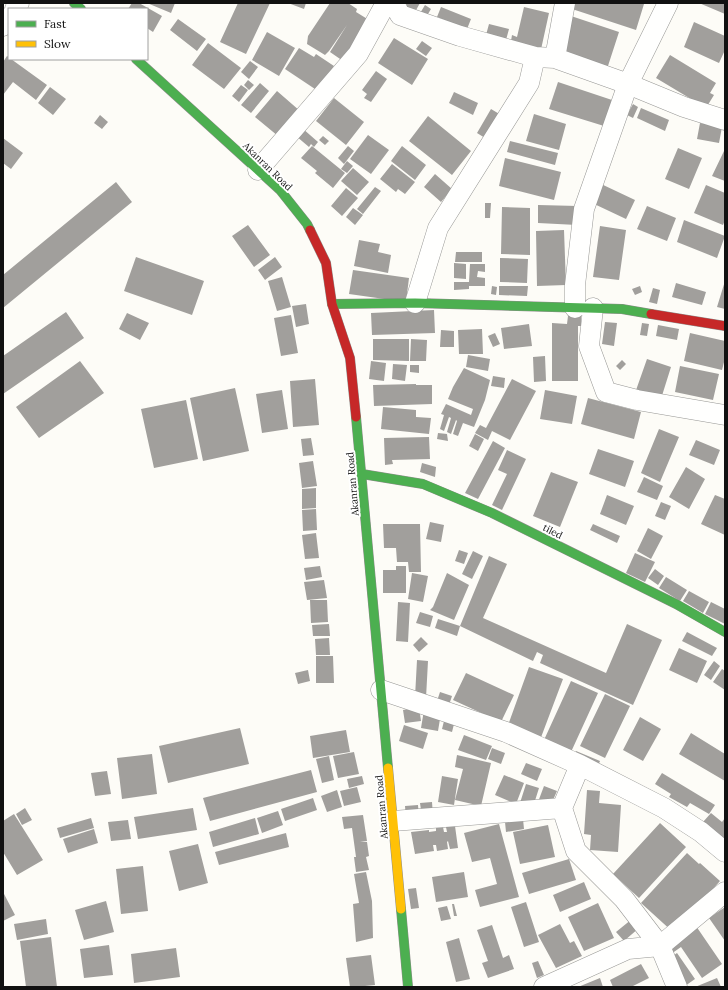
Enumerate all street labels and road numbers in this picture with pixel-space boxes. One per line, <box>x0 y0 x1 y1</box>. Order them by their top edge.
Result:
street label: Akanran Road <box>239 139 295 193</box>
street label: Akanran Road <box>343 451 362 517</box>
street label: tiled <box>541 521 565 542</box>
street label: Akanran Road <box>372 774 391 840</box>

